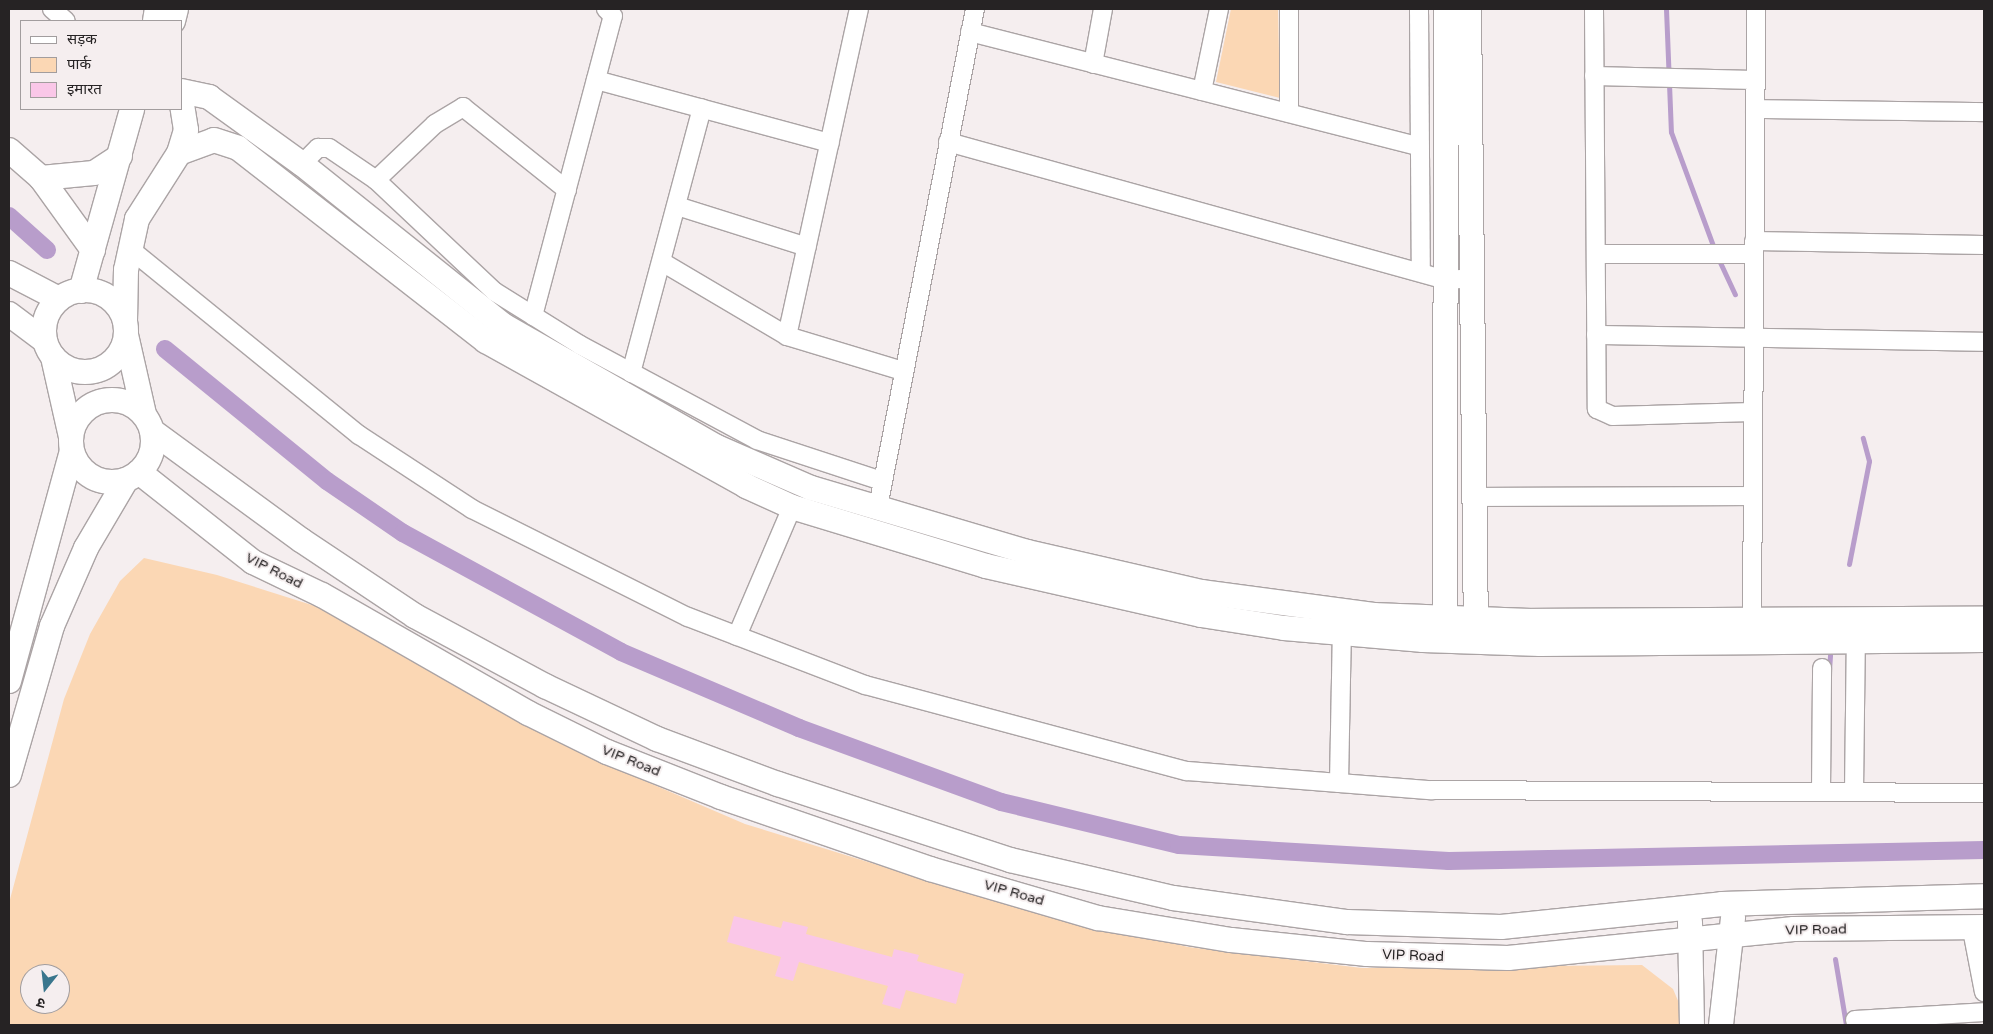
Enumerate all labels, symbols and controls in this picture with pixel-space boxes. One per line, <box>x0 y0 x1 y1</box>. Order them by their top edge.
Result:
legend <box>20 20 182 110</box>
text: सड़क <box>67 30 97 48</box>
text: पार्क <box>67 55 91 73</box>
text: इमारत <box>67 80 102 98</box>
street label: VIP Road <box>243 549 305 593</box>
street label: VIP Road <box>599 742 663 780</box>
street label: VIP Road <box>982 876 1046 910</box>
street label: VIP Road <box>1785 921 1847 939</box>
street label: VIP Road <box>1382 947 1444 965</box>
north arrow <box>20 964 70 1014</box>
text: उ <box>35 994 47 1012</box>

